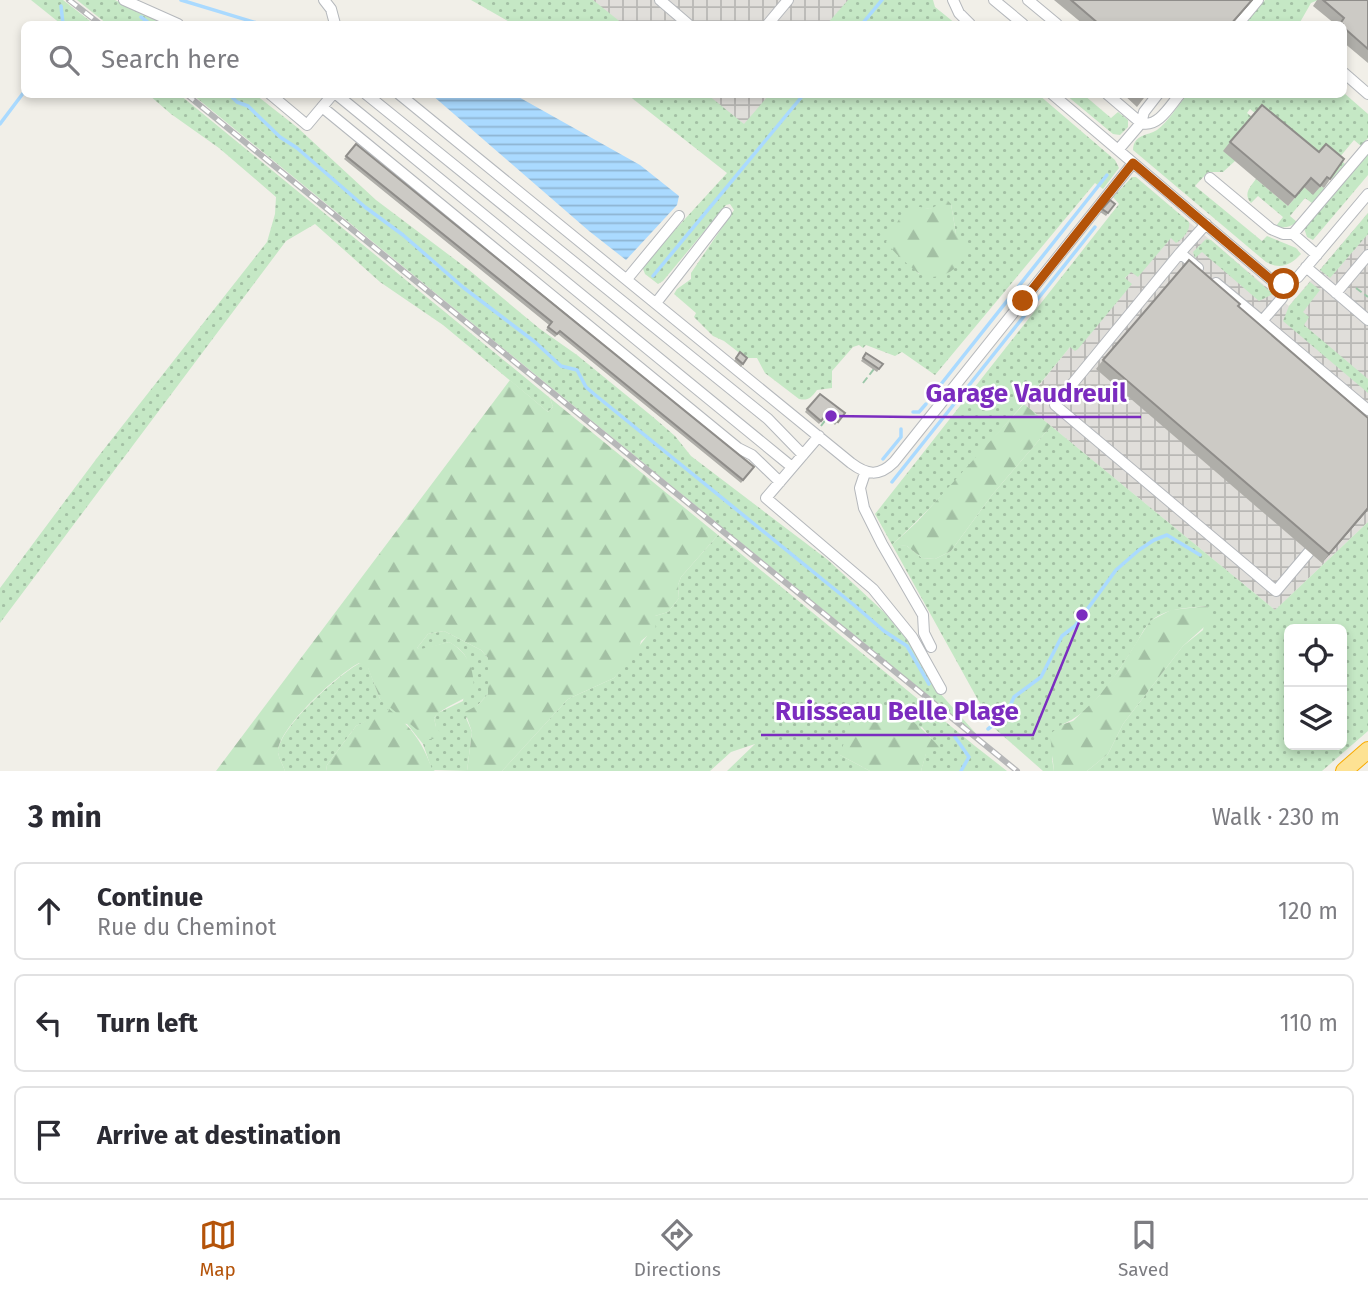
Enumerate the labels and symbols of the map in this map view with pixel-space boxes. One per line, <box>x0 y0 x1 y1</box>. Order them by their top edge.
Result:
route start <box>1268 268 1299 299</box>
route end <box>1007 285 1038 316</box>
callout: Garage Vaudreuil <box>912 370 1141 417</box>
text: Garage Vaudreuil <box>925 378 1127 409</box>
callout: Ruisseau Belle Plage <box>761 688 1033 735</box>
text: Ruisseau Belle Plage <box>775 696 1019 727</box>

